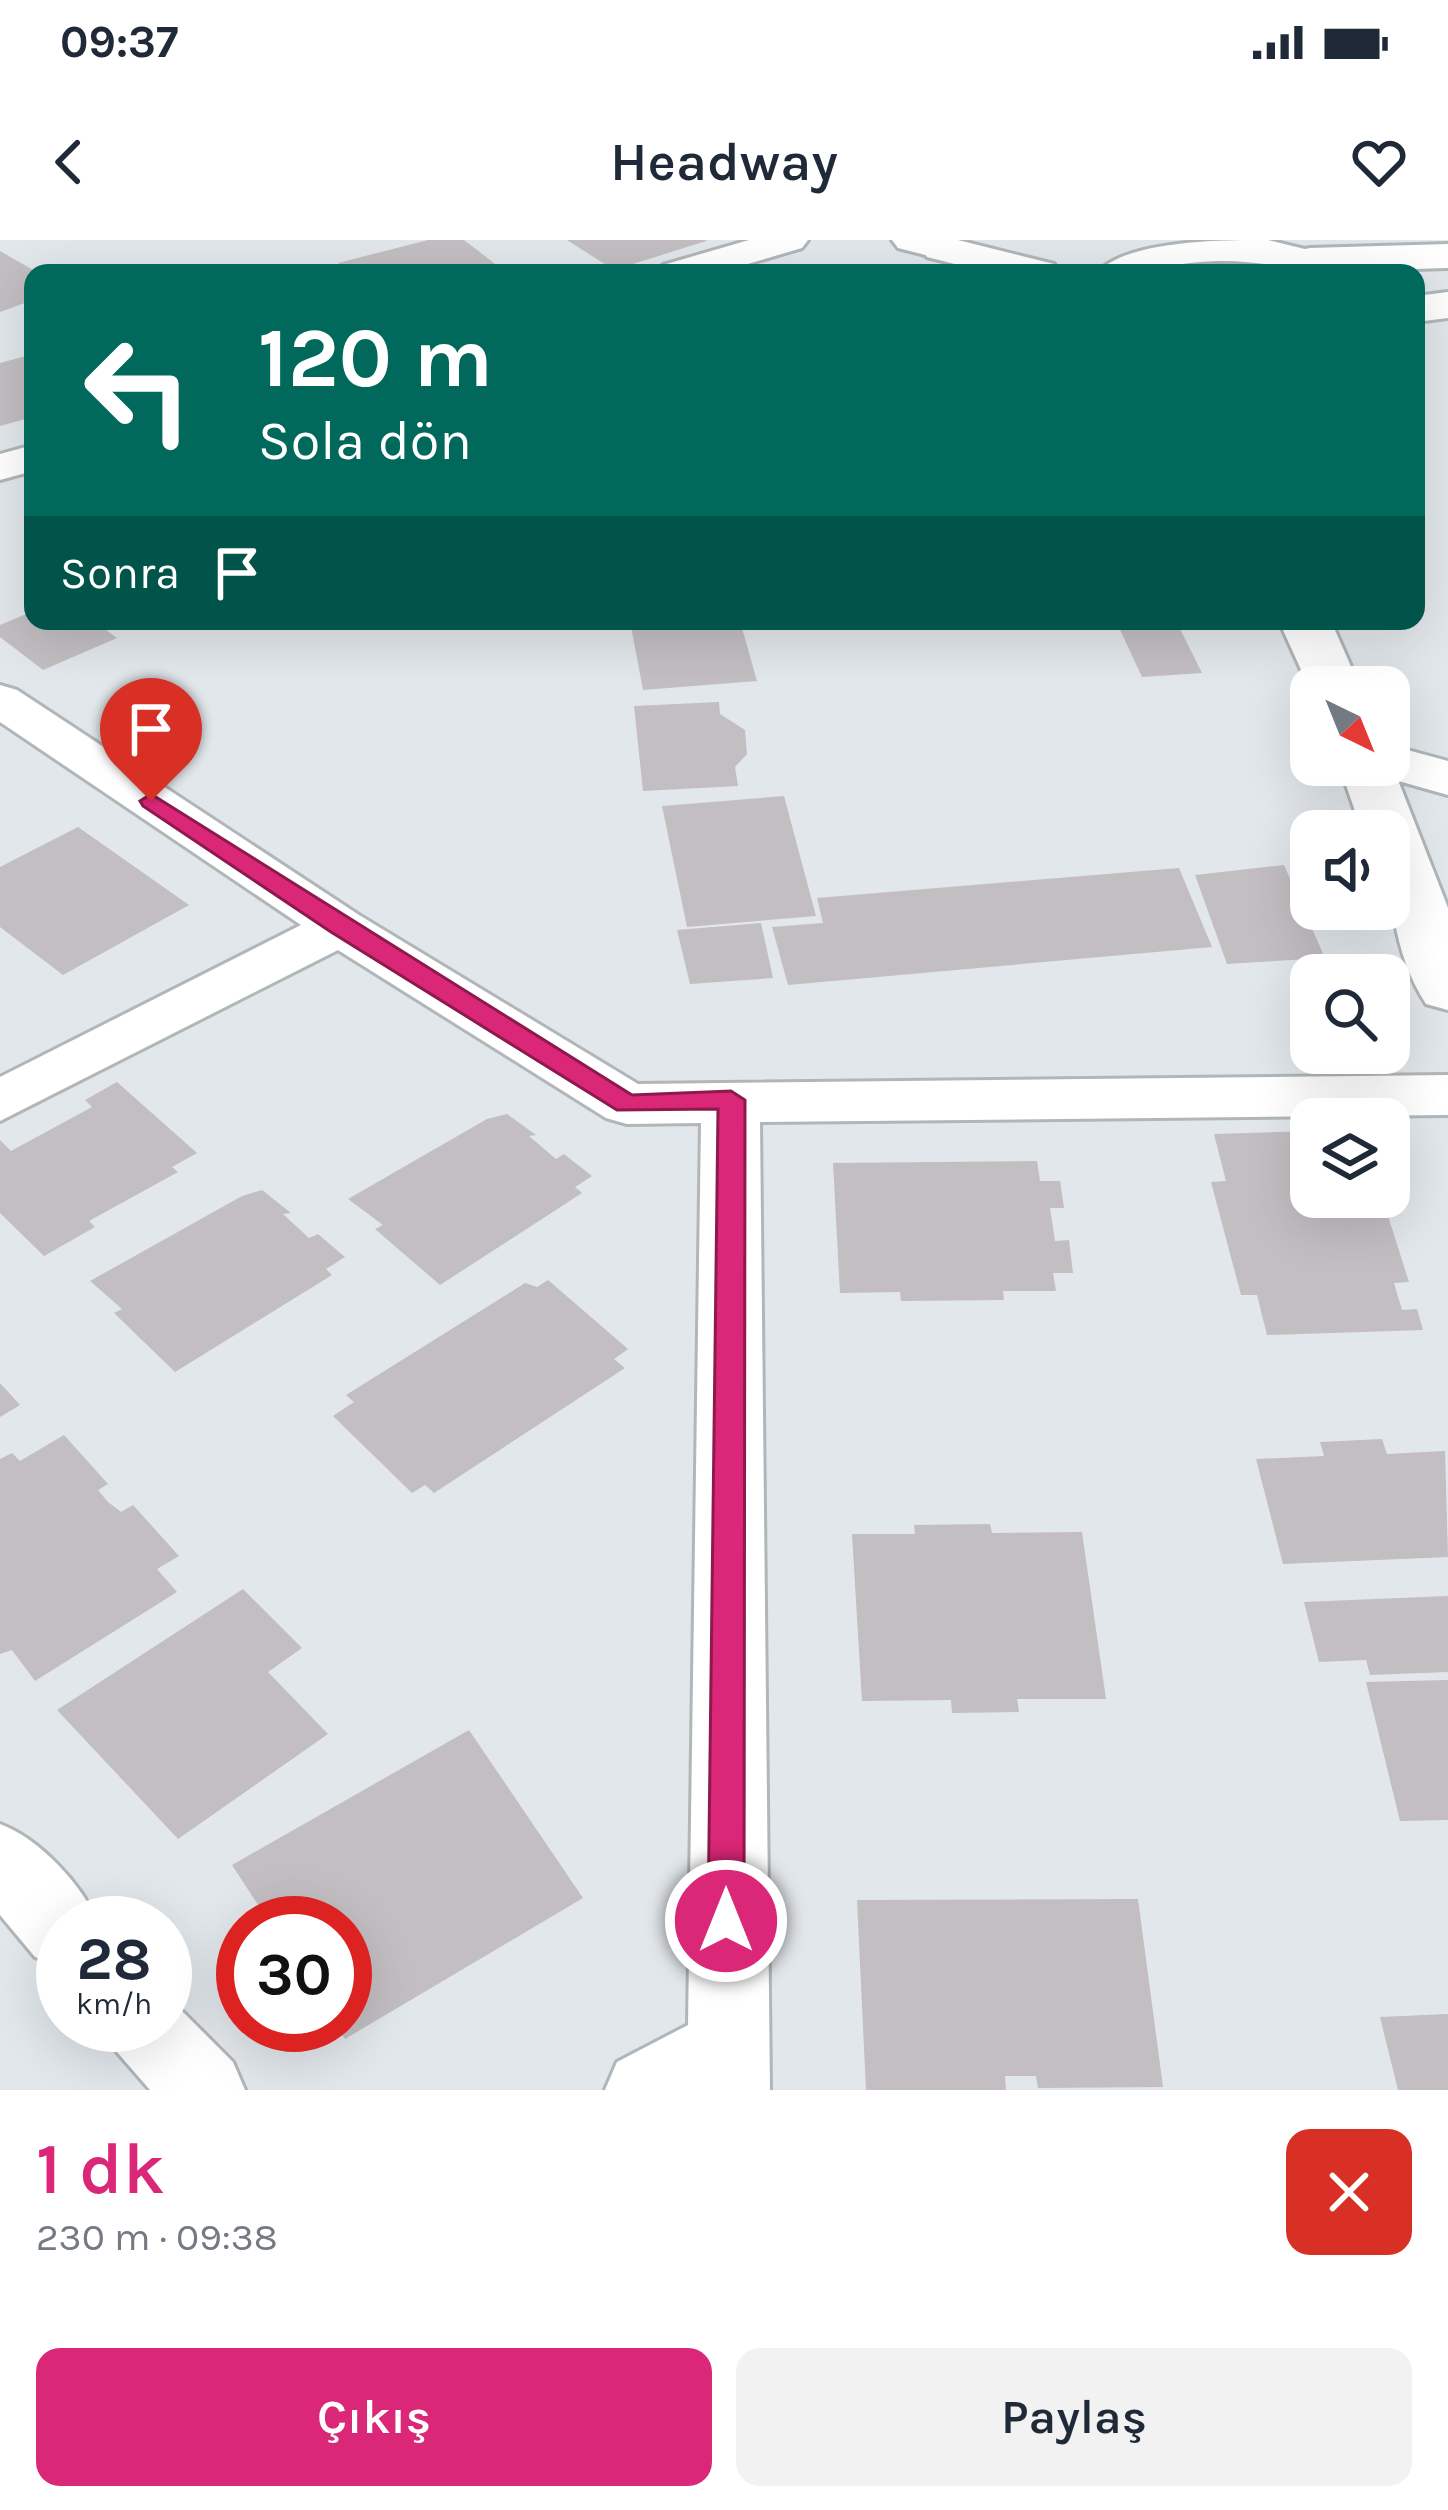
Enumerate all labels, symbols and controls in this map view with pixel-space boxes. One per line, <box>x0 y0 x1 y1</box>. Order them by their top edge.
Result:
text: 09:37 <box>60 16 178 68</box>
icon: back <box>36 129 102 195</box>
icon: heart <box>1346 129 1412 195</box>
text: Headway <box>610 130 838 194</box>
text: 120 m <box>258 309 493 407</box>
icon: left <box>60 312 216 468</box>
text: Sola dön <box>258 409 472 473</box>
icon: arrive <box>204 540 270 606</box>
text: Sonra <box>60 547 180 599</box>
north arrow <box>1290 666 1410 786</box>
map controls <box>1290 666 1410 1218</box>
pin <box>100 678 202 801</box>
icon: arrive <box>118 696 184 762</box>
button: sound <box>1290 810 1410 930</box>
button: search <box>1290 954 1410 1074</box>
button: layers <box>1290 1098 1410 1218</box>
position arrow <box>663 1858 789 1984</box>
speed limit sign: 30 <box>216 1896 372 2052</box>
text: 28 <box>76 1924 152 1994</box>
text: km/h <box>76 1986 152 2022</box>
text: 1 dk <box>36 2127 165 2211</box>
button: close <box>1286 2129 1412 2255</box>
text: 230 m · 09:38 <box>36 2214 278 2260</box>
button: Çıkış <box>36 2348 712 2486</box>
button: Paylaş <box>736 2348 1412 2486</box>

